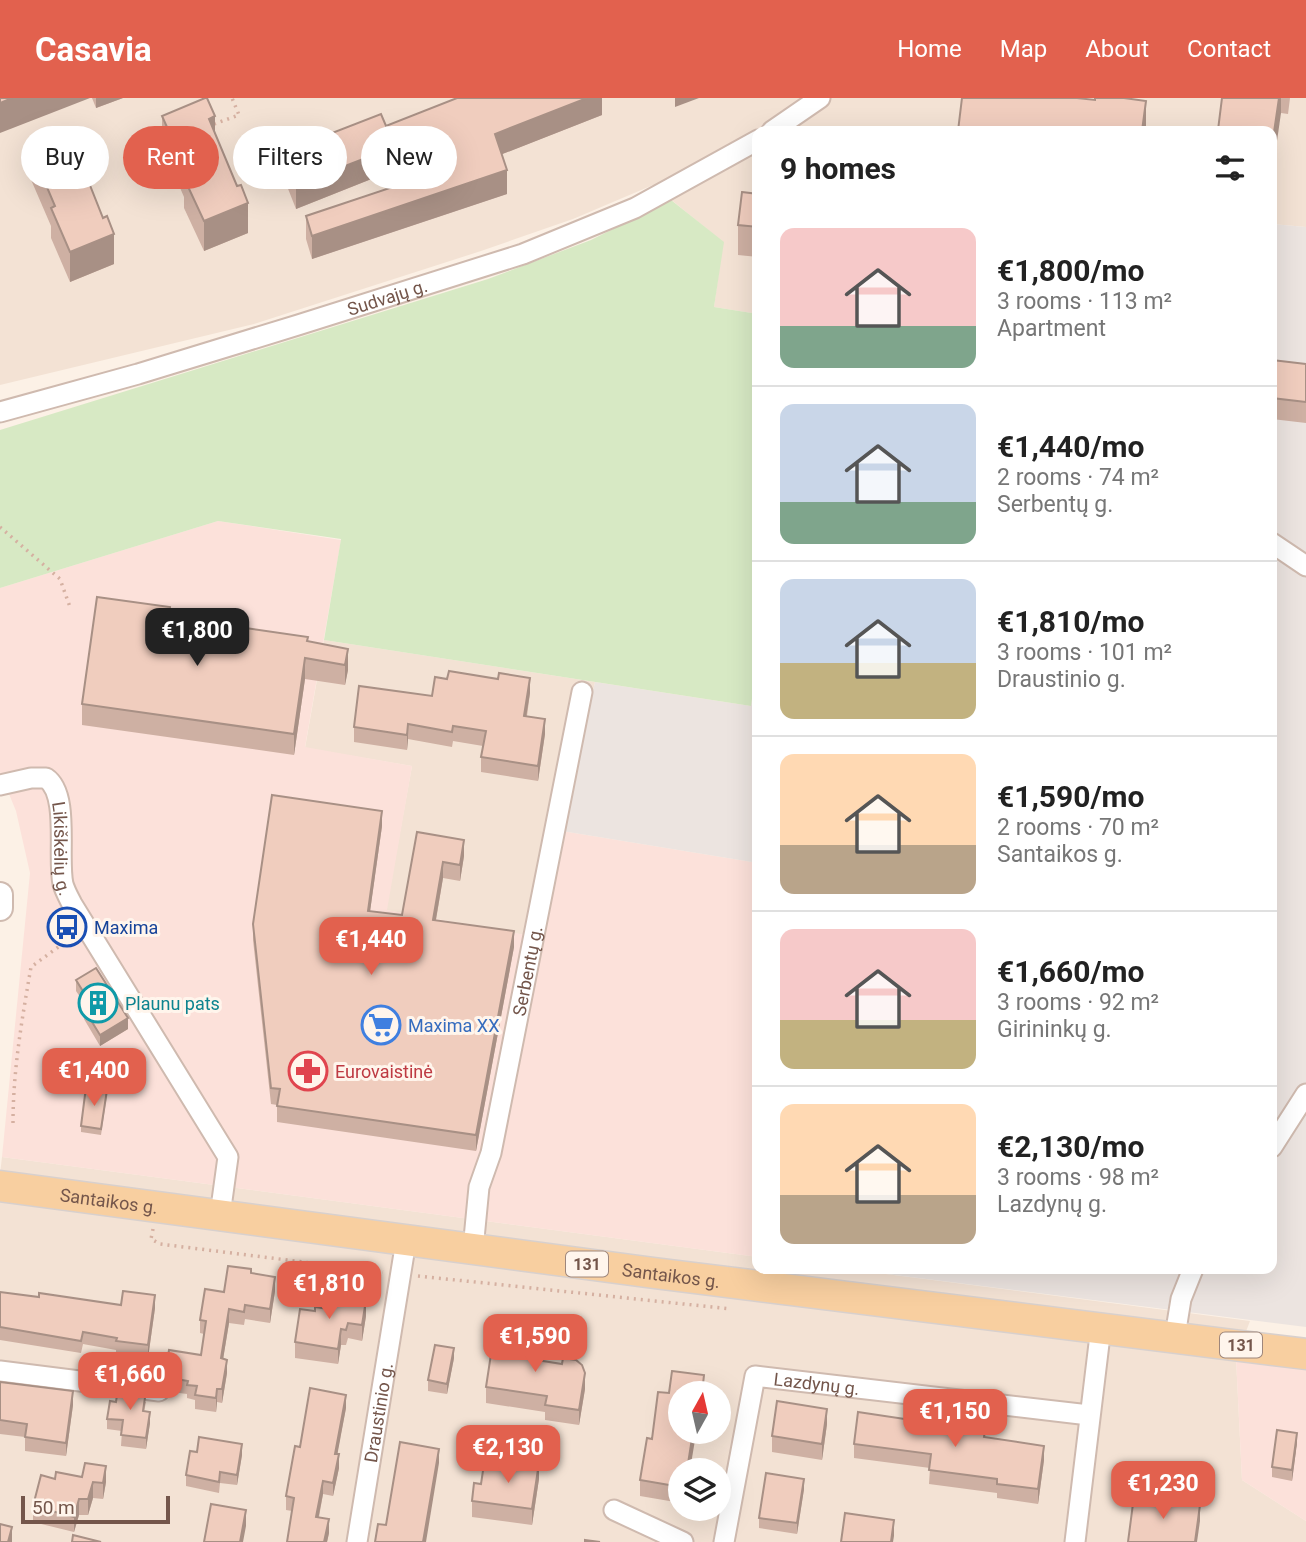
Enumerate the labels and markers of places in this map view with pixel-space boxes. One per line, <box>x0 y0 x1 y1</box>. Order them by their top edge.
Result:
pin: €1,800 <box>140 608 254 668</box>
bus stop icon: Maxima <box>46 906 88 948</box>
place label: Maxima <box>94 917 158 938</box>
pin: €1,440 <box>314 918 428 977</box>
building icon: Plaunu pats <box>77 982 119 1024</box>
place label: Plaunu pats <box>125 993 220 1014</box>
supermarket icon: Maxima XX <box>360 1004 402 1046</box>
place label: Maxima XX <box>408 1015 499 1036</box>
pin: €1,400 <box>37 1048 151 1108</box>
pharmacy icon: Eurovaistinė <box>287 1050 329 1092</box>
place label: Eurovaistinė <box>335 1061 433 1082</box>
pin: €1,810 <box>272 1262 386 1321</box>
pin: €1,590 <box>478 1314 592 1374</box>
pin: €1,660 <box>73 1352 187 1412</box>
pin: €1,150 <box>898 1390 1012 1449</box>
pin: €2,130 <box>451 1426 565 1485</box>
pin: €1,230 <box>1106 1462 1220 1521</box>

